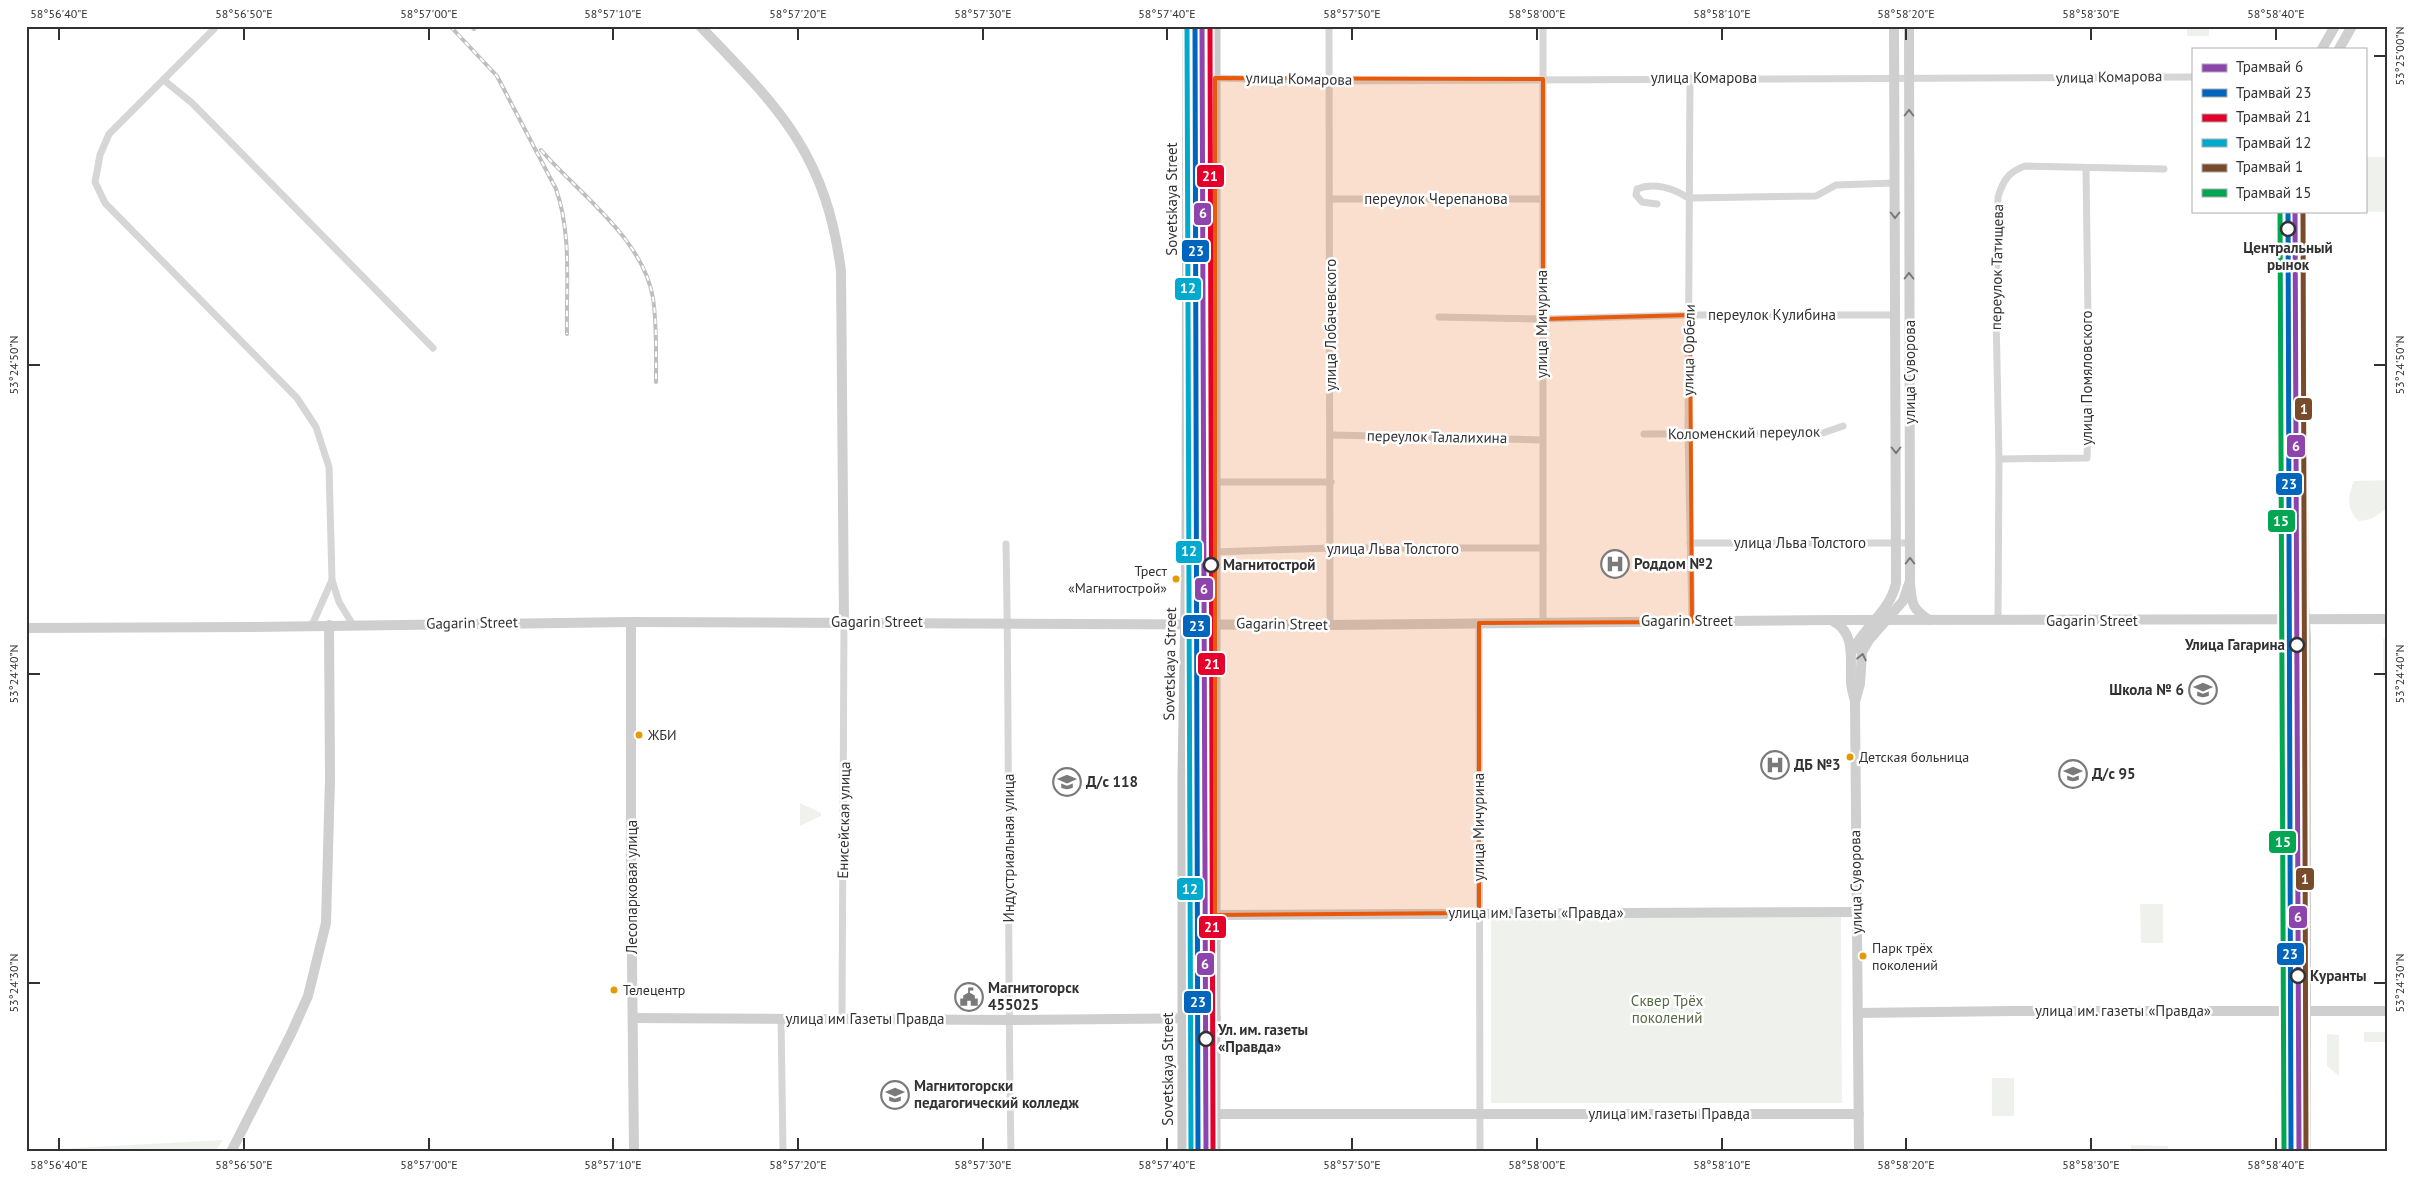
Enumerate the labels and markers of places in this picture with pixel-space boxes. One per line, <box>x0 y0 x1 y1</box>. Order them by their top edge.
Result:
marker: Центральный рынок <box>2280 221 2296 237</box>
place label: Центральный рынок <box>2243 238 2333 274</box>
hospital icon: Роддом №2 <box>1600 549 1630 579</box>
place label: Роддом №2 <box>1634 554 1713 573</box>
place label: Магнитострой <box>1223 555 1316 574</box>
marker: Магнитострой <box>1203 557 1219 573</box>
place label: Трест «Магнитострой» <box>1068 562 1167 597</box>
marker: Трест «Магнитострой» <box>1171 574 1181 584</box>
place label: Улица Гагарина <box>2184 635 2285 654</box>
marker: Улица Гагарина <box>2289 637 2305 653</box>
school or university icon: Школа № 6 <box>2188 675 2218 705</box>
place label: Школа № 6 <box>2109 680 2184 699</box>
place label: ЖБИ <box>647 726 677 744</box>
marker: ЖБИ <box>634 730 644 740</box>
place label: Детская больница <box>1859 748 1969 766</box>
hospital icon: ДБ №3 <box>1760 750 1790 780</box>
marker: Детская больница <box>1845 752 1855 762</box>
place label: ДБ №3 <box>1794 755 1841 774</box>
school or university icon: Д/с 95 <box>2058 759 2088 789</box>
place label: Д/с 95 <box>2092 764 2136 783</box>
school or university icon: Д/с 118 <box>1052 767 1082 797</box>
place label: Д/с 118 <box>1086 772 1138 791</box>
place label: Парк трёх поколений <box>1872 939 1938 974</box>
marker: Парк трёх поколений <box>1858 951 1868 961</box>
place label: Куранты <box>2310 966 2367 985</box>
marker: Куранты <box>2290 968 2306 984</box>
place label: Магнитогорск 455025 <box>988 978 1080 1014</box>
place label: Телецентр <box>623 981 685 999</box>
public building icon: Магнитогорск 455025 <box>954 982 984 1012</box>
marker: Телецентр <box>609 985 619 995</box>
place label: Ул. им. газеты «Правда» <box>1217 1020 1308 1056</box>
marker: Ул. им. газеты «Правда» <box>1198 1031 1214 1047</box>
place label: Магнитогорски педагогический колледж <box>914 1076 1080 1112</box>
school or university icon: Магнитогорски педагогический колледж <box>880 1080 910 1110</box>

